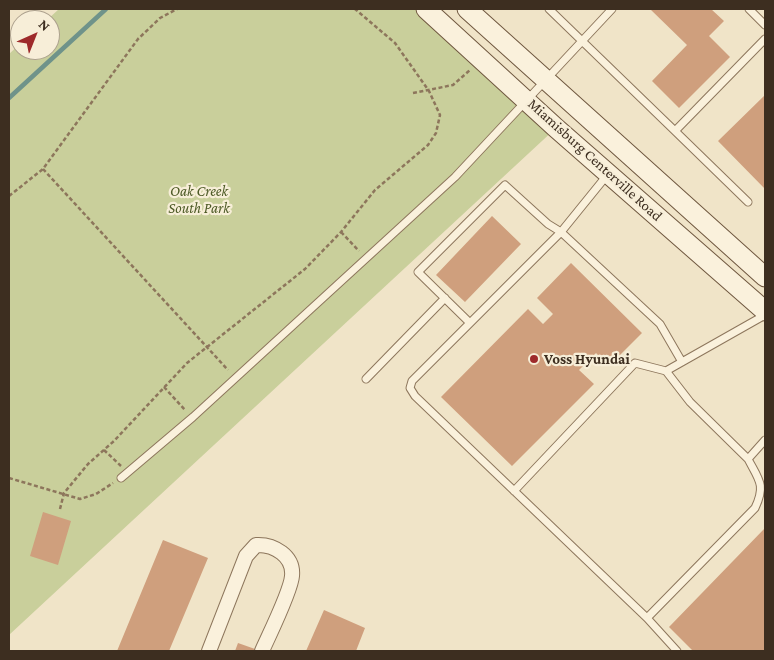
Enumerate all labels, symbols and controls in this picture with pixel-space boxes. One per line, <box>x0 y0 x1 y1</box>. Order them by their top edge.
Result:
north arrow <box>10 10 60 60</box>
text: N <box>36 16 54 34</box>
street label: Miamisburg Centerville Road <box>524 95 666 225</box>
park label: Oak Creek South Park <box>168 182 230 217</box>
place label: Voss Hyundai <box>544 350 630 368</box>
marker: Voss Hyundai <box>528 353 540 365</box>

